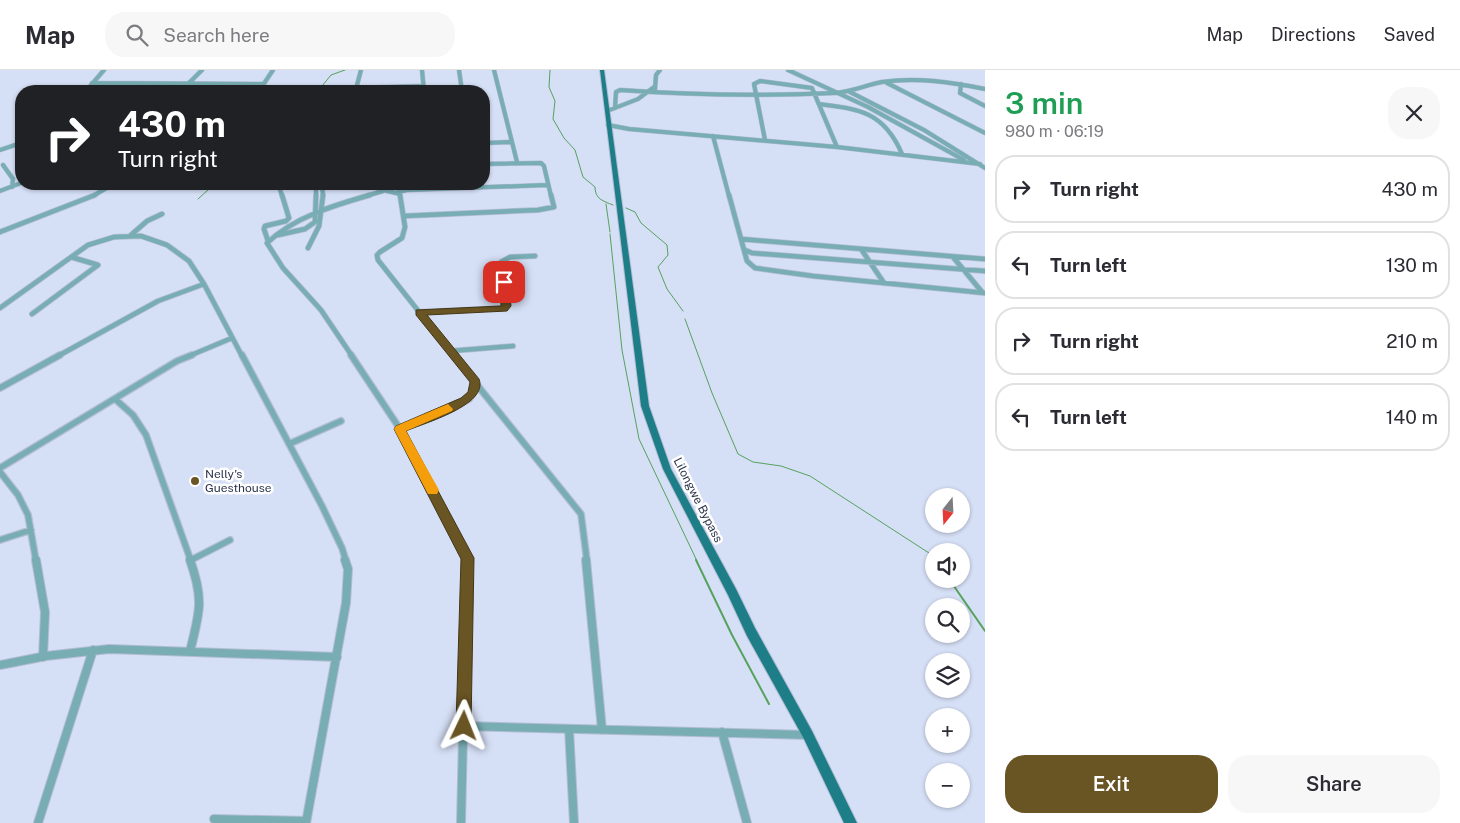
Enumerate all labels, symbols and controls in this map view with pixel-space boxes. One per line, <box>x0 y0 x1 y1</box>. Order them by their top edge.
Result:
search box <box>105 12 455 57</box>
text: Map <box>25 21 75 49</box>
icon: search <box>123 21 151 49</box>
text: Search here <box>163 24 270 46</box>
text: Map <box>1206 24 1243 45</box>
text: Directions <box>1271 24 1356 45</box>
text: Saved <box>1384 24 1435 45</box>
text: 3 min <box>1005 85 1083 121</box>
button: close <box>1388 87 1440 139</box>
text: 430 m <box>118 104 226 145</box>
icon: right <box>35 105 100 170</box>
text: 980 m · 06:19 <box>1005 122 1104 141</box>
text: Turn right <box>118 146 218 172</box>
icon: right <box>1007 175 1035 203</box>
text: Turn right <box>1050 178 1139 200</box>
text: 430 m <box>1382 178 1438 200</box>
icon: left <box>1007 251 1035 279</box>
text: Turn left <box>1050 254 1127 276</box>
text: 130 m <box>1386 254 1438 276</box>
pin <box>483 261 525 303</box>
icon: arrive <box>490 268 518 296</box>
icon: right <box>1007 327 1035 355</box>
text: Turn right <box>1050 330 1139 352</box>
text: 210 m <box>1386 330 1438 352</box>
icon: left <box>1007 403 1035 431</box>
text: Turn left <box>1050 406 1127 428</box>
text: 140 m <box>1386 406 1438 428</box>
street label: Lilongwe Bypass <box>671 455 725 545</box>
place label: Nelly's Guesthouse <box>205 467 272 495</box>
marker: Nelly's Guesthouse <box>189 475 201 487</box>
north arrow <box>925 488 970 532</box>
map controls <box>925 488 970 808</box>
button: sound <box>925 543 970 588</box>
button: search <box>925 598 970 643</box>
button: layers <box>925 653 970 698</box>
position arrow <box>437 699 489 751</box>
button: + <box>925 708 970 753</box>
button: Exit <box>1005 755 1218 813</box>
button: Share <box>1228 755 1440 813</box>
button: − <box>925 763 970 808</box>

